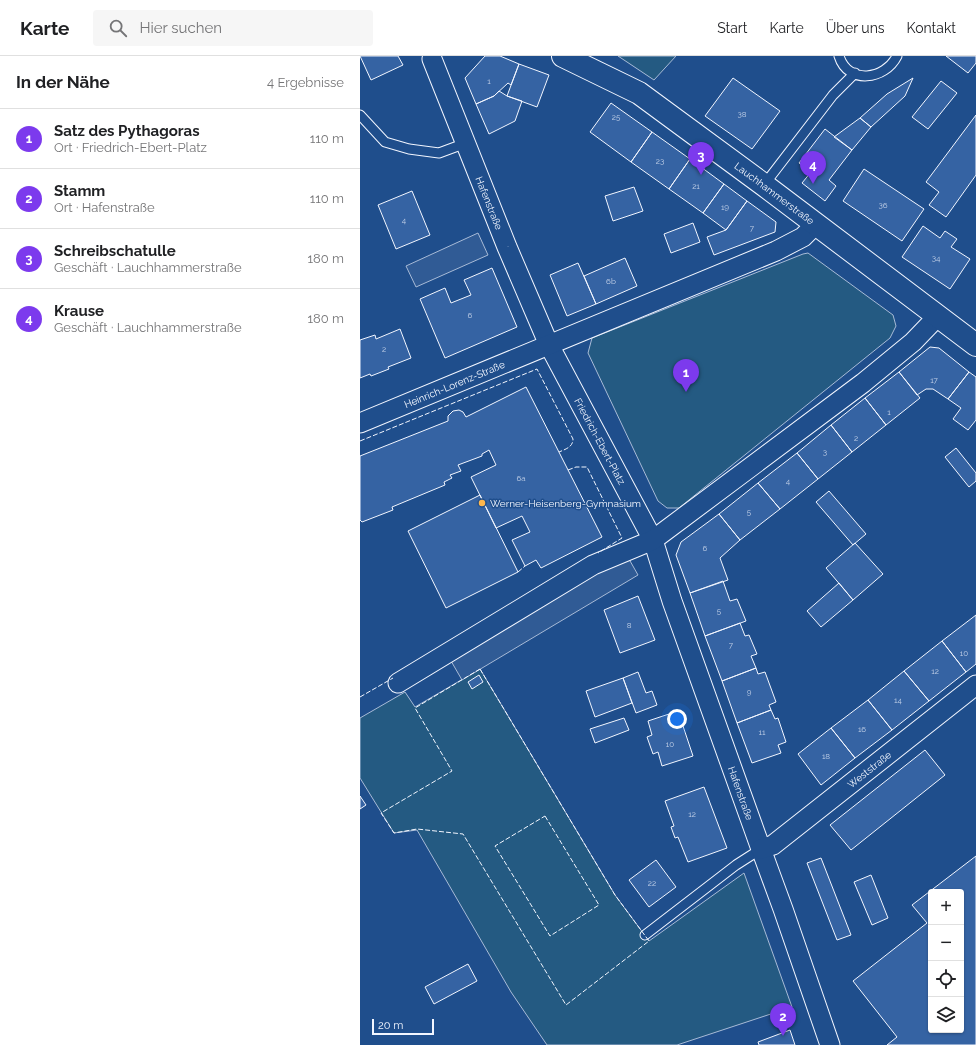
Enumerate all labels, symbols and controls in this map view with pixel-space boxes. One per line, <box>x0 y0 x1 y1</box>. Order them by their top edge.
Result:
search box <box>93 10 373 46</box>
text: Karte <box>20 17 69 39</box>
icon: search <box>107 17 129 39</box>
text: Hier suchen <box>139 19 222 37</box>
text: Start <box>717 20 747 36</box>
text: Karte <box>769 20 804 36</box>
text: Über uns <box>826 20 885 36</box>
text: Kontakt <box>907 20 956 36</box>
text: In der Nähe <box>16 72 110 92</box>
text: 4 Ergebnisse <box>267 75 344 90</box>
house number: 1 <box>487 76 491 86</box>
house number: 38 <box>737 109 747 119</box>
house number: 25 <box>612 112 621 122</box>
text: Satz des Pythagoras <box>54 122 200 140</box>
text: 1 <box>26 131 32 146</box>
text: 110 m <box>310 131 344 146</box>
text: Ort · Friedrich-Ebert-Platz <box>54 140 207 155</box>
pin: 3 <box>688 142 714 175</box>
pin: 4 <box>800 151 826 184</box>
house number: 23 <box>656 156 664 166</box>
street label: Lauchhammerstraße <box>733 160 816 226</box>
street label: Hafenstraße <box>474 175 505 231</box>
house number: 21 <box>692 181 700 191</box>
text: Stamm <box>54 182 105 200</box>
text: 2 <box>25 191 33 206</box>
text: 110 m <box>310 191 344 206</box>
text: Ort · Hafenstraße <box>54 200 155 215</box>
house number: 36 <box>878 200 888 210</box>
house number: 19 <box>721 202 729 212</box>
house number: 4 <box>402 215 407 225</box>
house number: 7 <box>750 223 755 233</box>
text: Schreibschatulle <box>54 242 176 260</box>
text: 3 <box>25 251 33 266</box>
text: 180 m <box>308 251 344 266</box>
house number: 34 <box>932 253 941 263</box>
text: Geschäft · Lauchhammerstraße <box>54 260 242 275</box>
house number: 6b <box>606 276 616 286</box>
text: Krause <box>54 302 104 320</box>
house number: 6 <box>468 310 473 320</box>
text: 4 <box>25 311 33 326</box>
text: 180 m <box>308 311 344 326</box>
text: Geschäft · Lauchhammerstraße <box>54 320 242 335</box>
house number: 2 <box>382 344 386 354</box>
street label: Heinrich-Lorenz-Straße <box>402 358 506 410</box>
pin: 1 <box>673 359 699 392</box>
house number: 17 <box>930 375 939 385</box>
street label: Friedrich-Ebert-Platz <box>573 396 628 486</box>
house number: 1 <box>887 407 891 417</box>
house number: 2 <box>854 433 858 443</box>
house number: 3 <box>823 447 827 457</box>
house number: 6a <box>516 473 526 483</box>
house number: 4 <box>786 476 791 486</box>
marker: Werner-Heisenberg-Gymnasium <box>477 498 487 508</box>
place label: Werner-Heisenberg-Gymnasium <box>490 498 641 509</box>
house number: 5 <box>747 507 752 517</box>
house number: 6 <box>703 543 708 553</box>
house number: 5 <box>717 606 722 616</box>
house number: 8 <box>627 620 632 630</box>
house number: 7 <box>729 640 734 650</box>
house number: 10 <box>960 648 968 658</box>
house number: 12 <box>931 666 939 676</box>
house number: 9 <box>747 687 752 697</box>
house number: 14 <box>894 695 903 705</box>
your location <box>667 709 687 729</box>
house number: 16 <box>858 724 866 734</box>
house number: 11 <box>759 727 766 737</box>
house number: 10 <box>666 739 674 749</box>
street label: Weststraße <box>845 749 893 790</box>
house number: 18 <box>822 751 830 761</box>
street label: Hafenstraße <box>726 765 756 821</box>
house number: 12 <box>688 809 696 819</box>
house number: 22 <box>648 878 656 888</box>
map controls <box>928 889 964 1033</box>
button: + <box>928 889 964 925</box>
button: − <box>928 925 964 961</box>
button: locate <box>928 961 964 997</box>
button: layers <box>928 997 964 1033</box>
pin: 2 <box>770 1003 796 1036</box>
scale bar <box>372 1017 434 1036</box>
text: 20 m <box>378 1019 403 1032</box>

